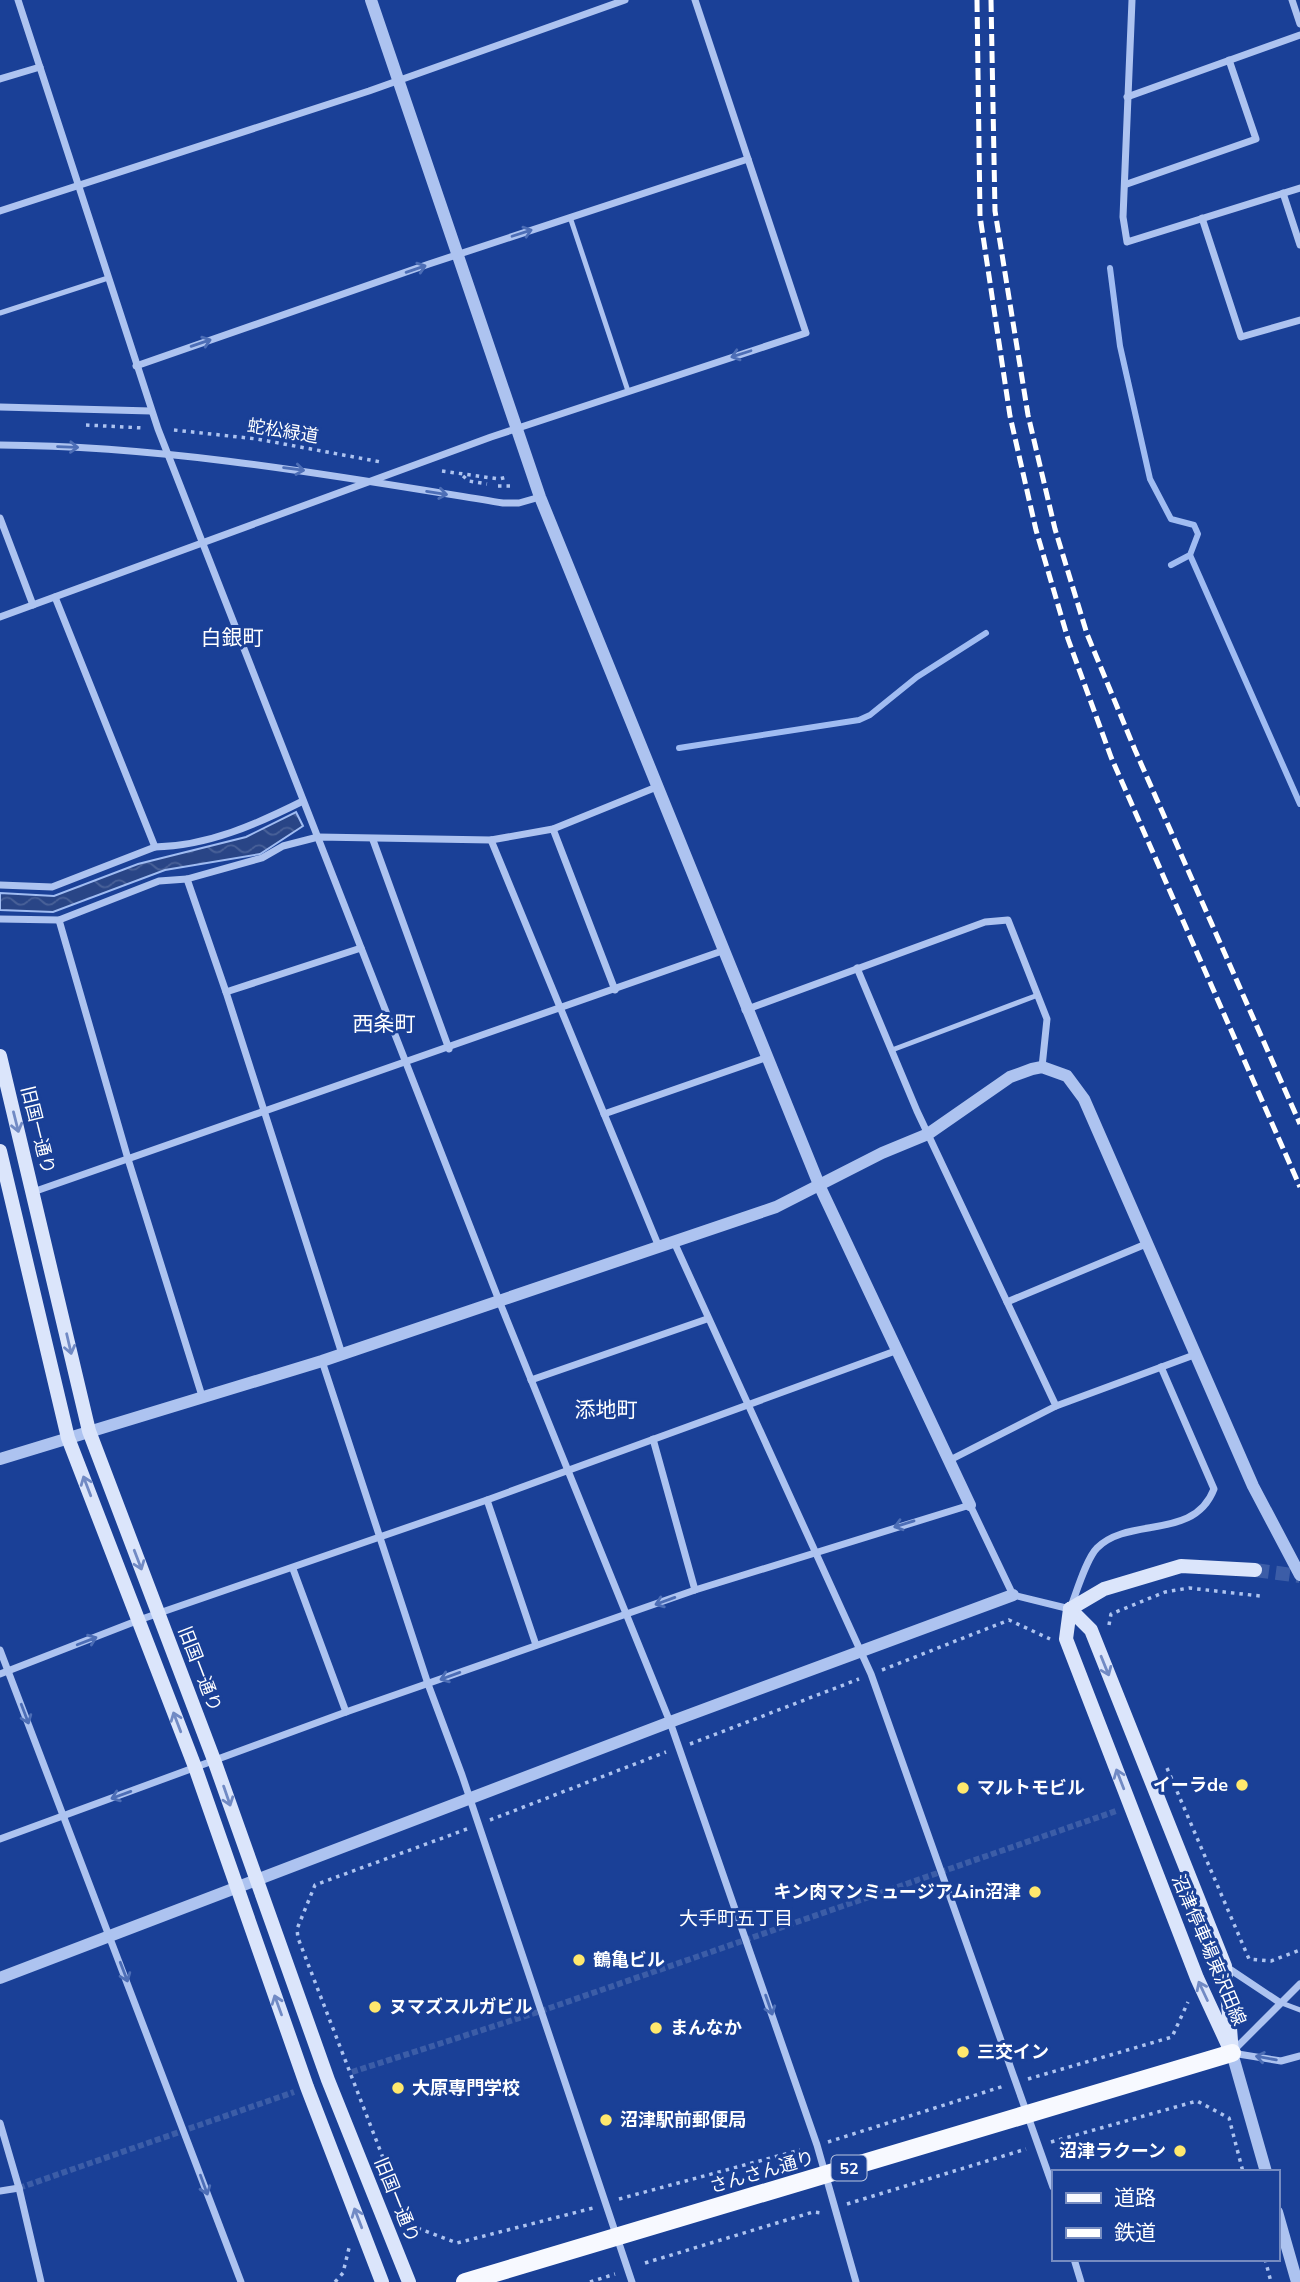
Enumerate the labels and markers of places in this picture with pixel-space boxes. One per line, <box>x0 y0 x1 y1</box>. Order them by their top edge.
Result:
place label: イーラde <box>1153 1773 1228 1796</box>
place label: マルトモビル <box>977 1776 1085 1799</box>
marker: イーラde <box>1234 1777 1250 1793</box>
marker: マルトモビル <box>955 1780 971 1796</box>
place label: キン肉マンミュージアムin沼津 <box>774 1880 1021 1903</box>
marker: キン肉マンミュージアムin沼津 <box>1027 1884 1043 1900</box>
place label: 鶴亀ビル <box>593 1948 665 1971</box>
marker: 鶴亀ビル <box>571 1952 587 1968</box>
place label: ヌマズスルガビル <box>389 1995 532 2018</box>
marker: ヌマズスルガビル <box>367 1999 383 2015</box>
place label: まんなか <box>670 2016 742 2039</box>
marker: まんなか <box>648 2020 664 2036</box>
place label: 三交イン <box>977 2040 1049 2063</box>
marker: 三交イン <box>955 2044 971 2060</box>
place label: 大原専門学校 <box>412 2076 520 2099</box>
marker: 大原専門学校 <box>390 2080 406 2096</box>
place label: 沼津駅前郵便局 <box>620 2108 746 2131</box>
marker: 沼津駅前郵便局 <box>598 2112 614 2128</box>
place label: 沼津ラクーン <box>1059 2139 1166 2162</box>
marker: 沼津ラクーン <box>1172 2143 1188 2159</box>

